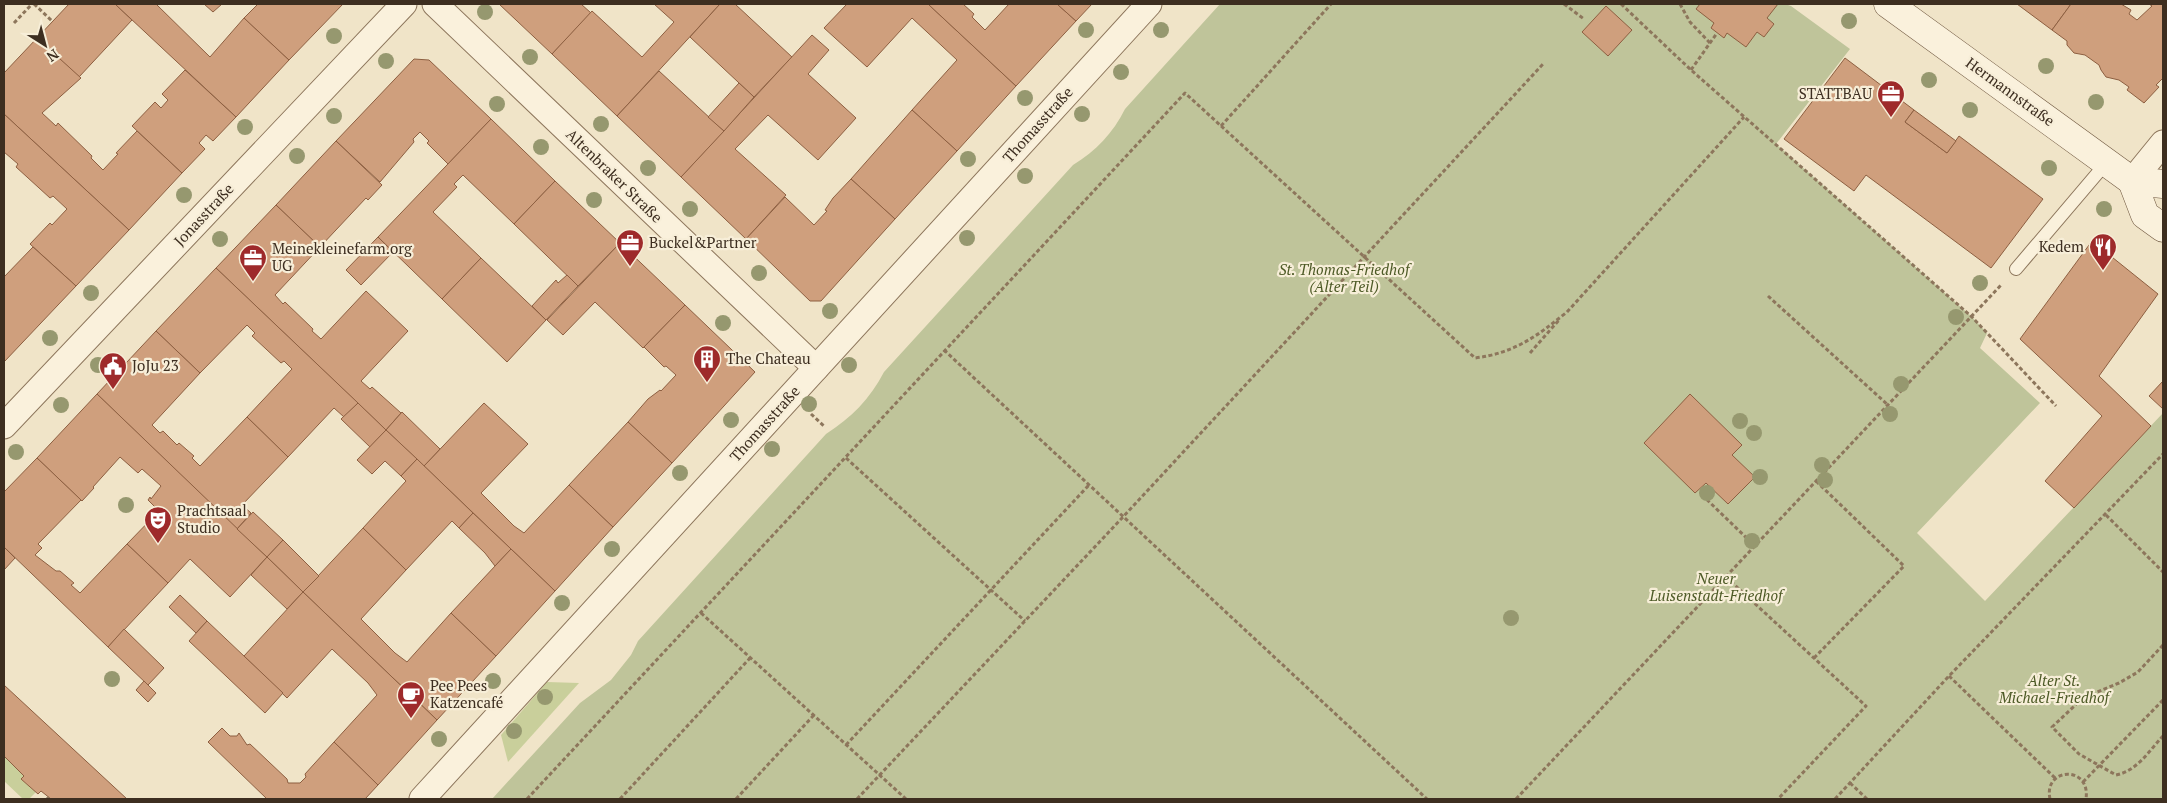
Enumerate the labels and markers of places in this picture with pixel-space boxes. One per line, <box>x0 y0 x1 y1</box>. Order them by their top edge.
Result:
office icon: STATTBAU <box>1876 79 1906 118</box>
place label: STATTBAU <box>1799 83 1872 103</box>
office icon: Buckel&Partner <box>615 228 645 267</box>
place label: Buckel&Partner <box>649 232 757 252</box>
restaurant icon: Kedem <box>2088 232 2118 271</box>
place label: Kedem <box>2039 236 2084 256</box>
place label: Meinekleinefarm.org UG <box>272 238 413 275</box>
office icon: Meinekleinefarm.org UG <box>238 243 268 282</box>
building icon: The Chateau <box>692 344 722 383</box>
place label: The Chateau <box>726 348 811 368</box>
public building icon: JoJu 23 <box>98 351 128 390</box>
place label: JoJu 23 <box>132 355 179 375</box>
place label: Prachtsaal Studio <box>177 500 247 537</box>
theatre icon: Prachtsaal Studio <box>143 505 173 544</box>
place label: Pee Pees Katzencafé <box>430 675 503 712</box>
cafe icon: Pee Pees Katzencafé <box>396 680 426 719</box>

